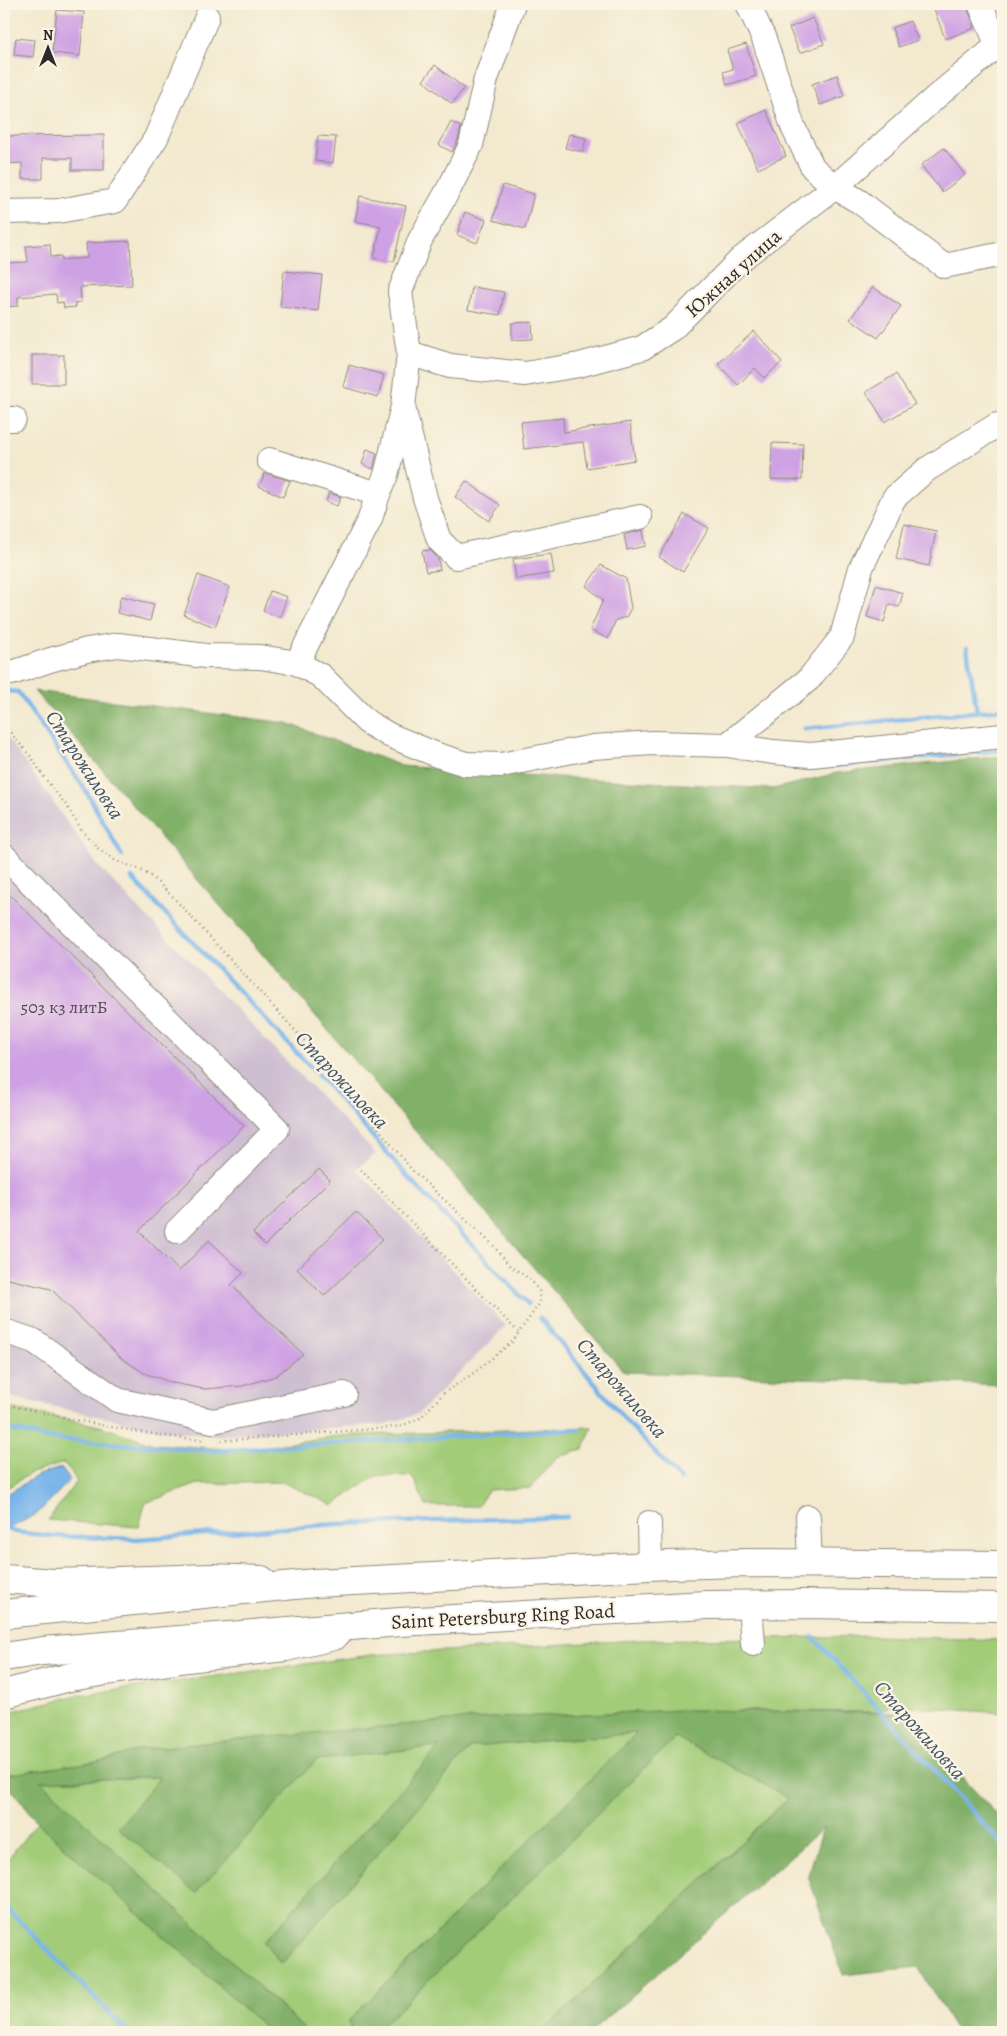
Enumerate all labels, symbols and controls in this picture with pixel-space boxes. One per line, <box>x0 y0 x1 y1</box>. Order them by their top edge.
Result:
north arrow <box>22 22 72 72</box>
text: N <box>43 26 53 45</box>
street label: Южная улица <box>679 222 788 324</box>
water label: Старожиловка <box>39 705 131 825</box>
house number: 503 к3 литБ <box>21 995 108 1019</box>
water label: Старожиловка <box>289 1025 395 1135</box>
water label: Старожиловка <box>570 1332 674 1445</box>
street label: Saint Petersburg Ring Road <box>391 1597 616 1636</box>
water label: Старожиловка <box>868 1674 972 1786</box>

